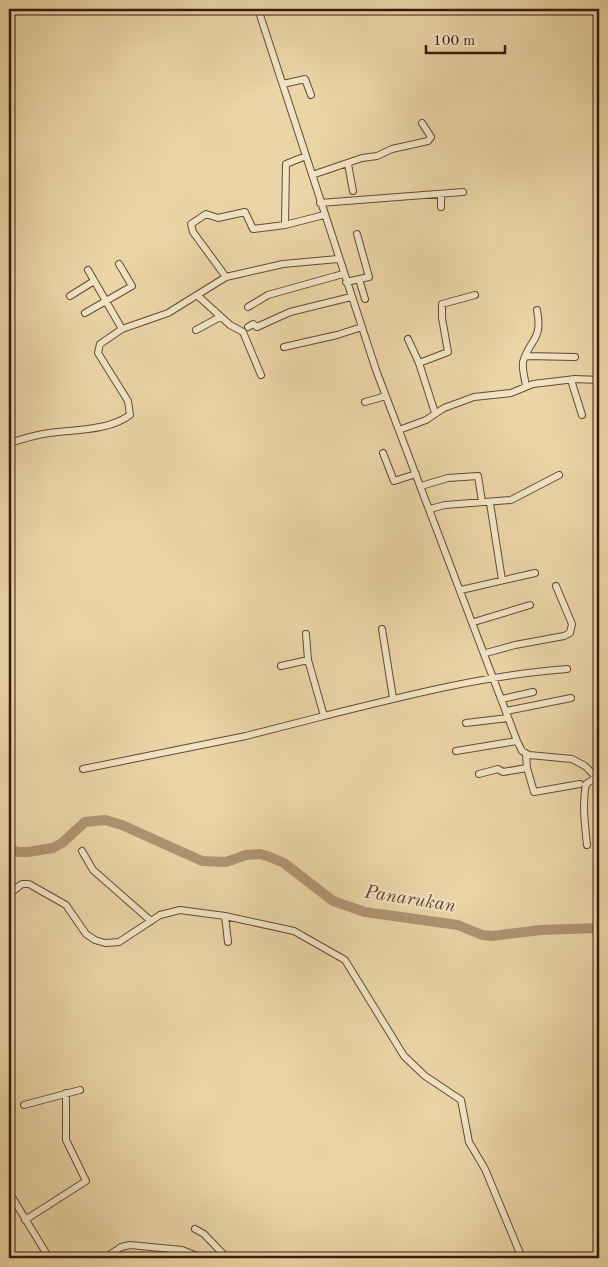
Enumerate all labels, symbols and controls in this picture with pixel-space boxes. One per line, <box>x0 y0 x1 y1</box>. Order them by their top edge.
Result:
scale bar <box>426 22 504 54</box>
text: 100 m <box>433 34 475 49</box>
water label: Panarukan <box>362 883 457 917</box>

